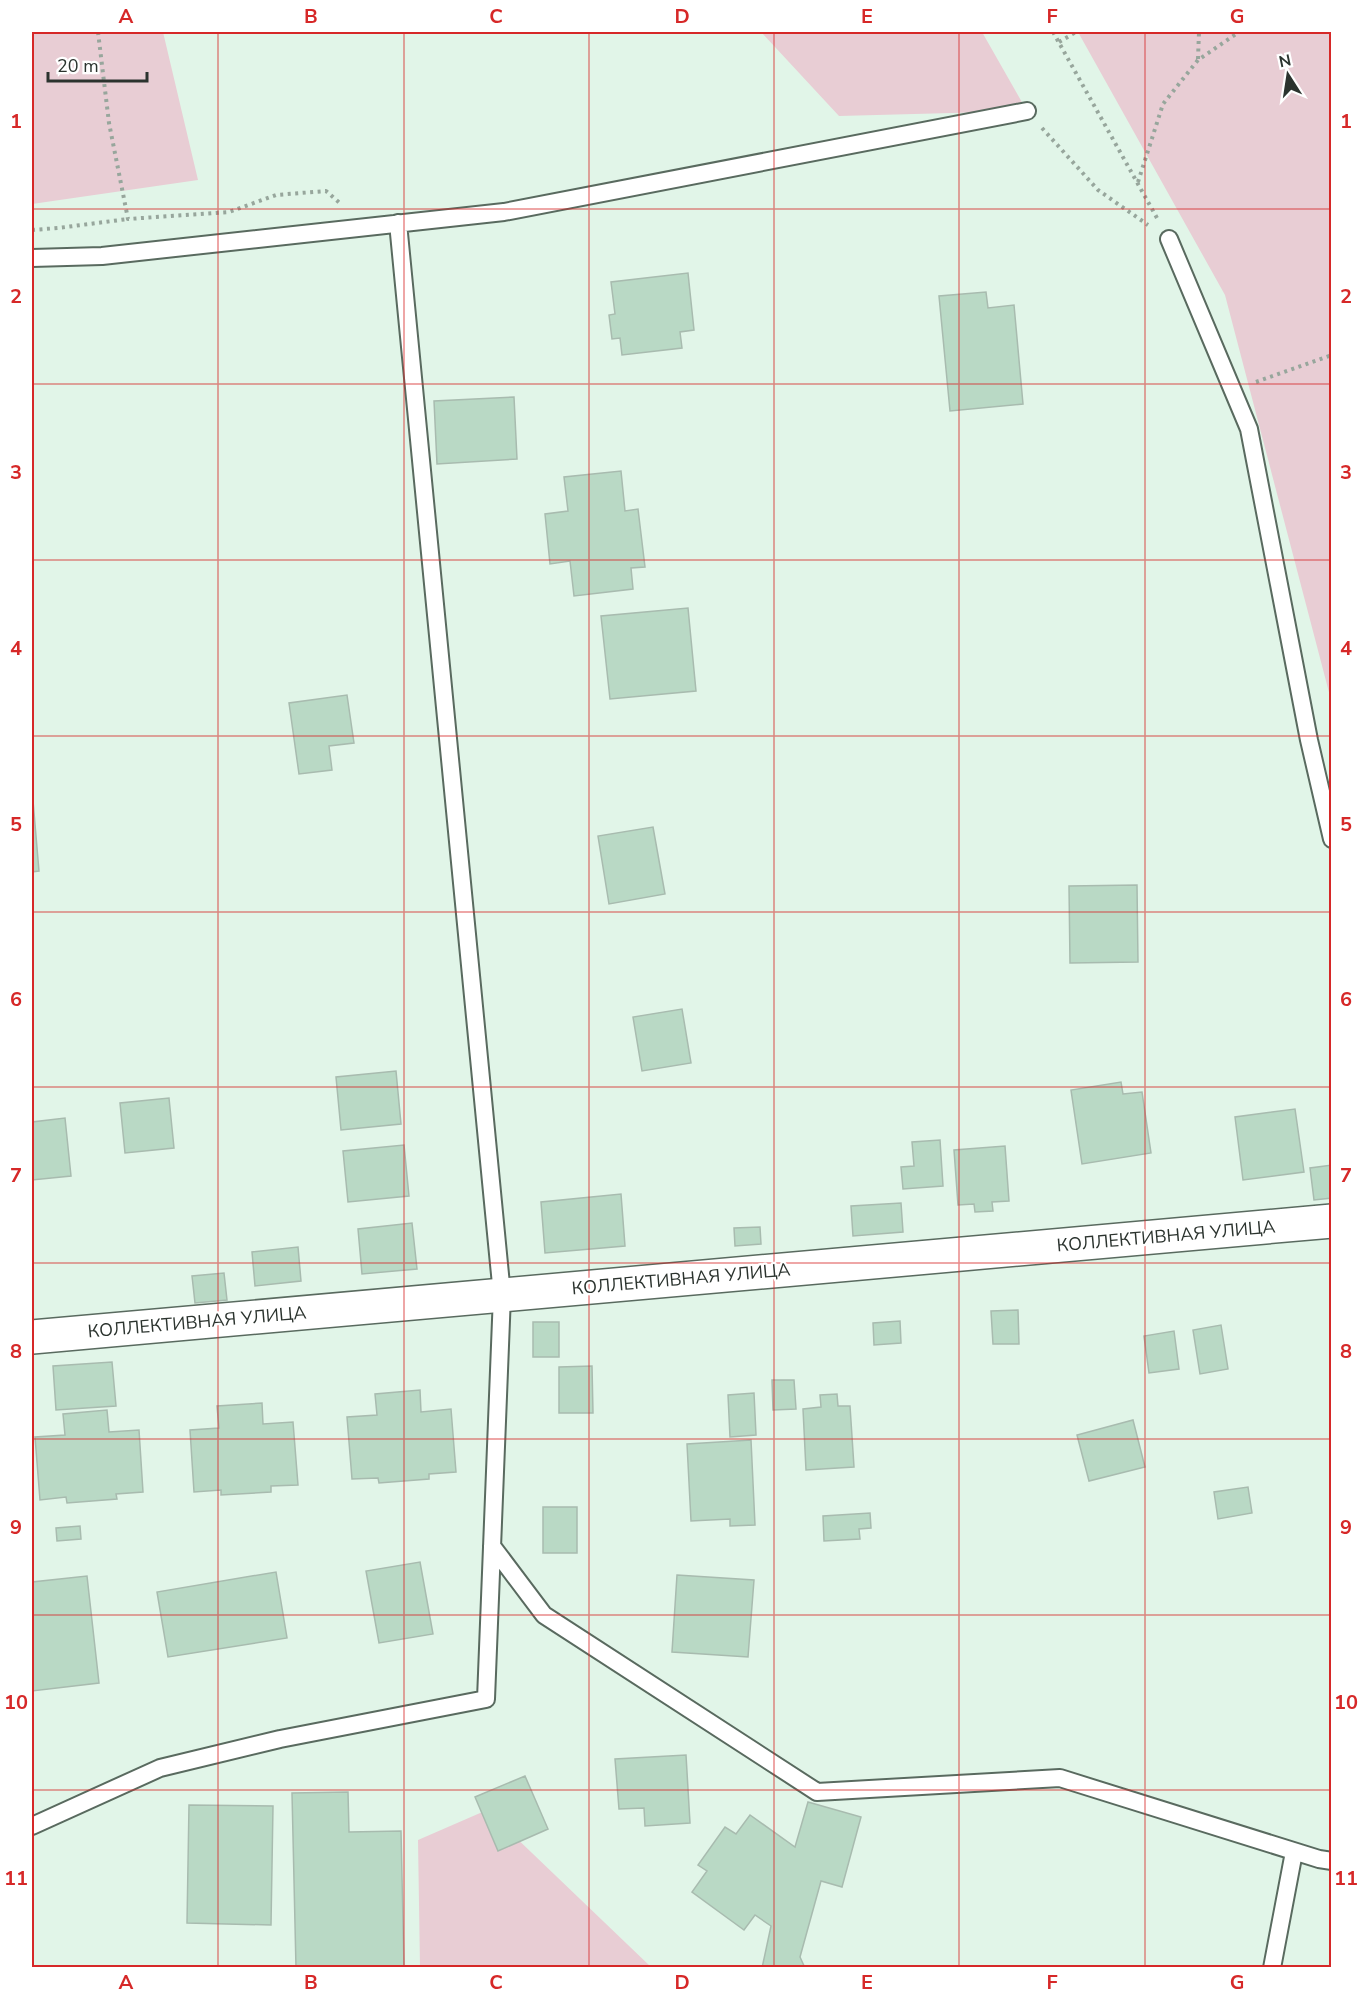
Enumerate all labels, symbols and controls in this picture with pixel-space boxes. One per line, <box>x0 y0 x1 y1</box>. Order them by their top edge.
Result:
text: A <box>119 3 134 30</box>
text: B <box>304 3 318 30</box>
text: C <box>489 3 503 30</box>
text: D <box>674 3 690 30</box>
text: E <box>861 3 873 30</box>
text: F <box>1046 3 1058 30</box>
text: G <box>1230 3 1244 30</box>
scale bar <box>48 45 147 83</box>
north arrow <box>1258 45 1318 105</box>
text: N <box>1277 49 1293 73</box>
text: 20 m <box>57 54 99 78</box>
text: 1 <box>10 108 22 135</box>
text: 1 <box>1340 108 1352 135</box>
text: 2 <box>10 283 22 310</box>
text: 2 <box>1340 283 1352 310</box>
text: 3 <box>10 459 22 486</box>
text: 3 <box>1340 459 1352 486</box>
text: 4 <box>10 635 22 662</box>
text: 4 <box>1340 635 1352 662</box>
text: 5 <box>10 811 22 838</box>
text: 5 <box>1340 811 1352 838</box>
text: 6 <box>10 986 22 1013</box>
text: 6 <box>1340 986 1352 1013</box>
text: 7 <box>10 1162 22 1189</box>
text: 7 <box>1340 1162 1352 1189</box>
street label: КОЛЛЕКТИВНАЯ УЛИЦА <box>1056 1214 1276 1258</box>
street label: КОЛЛЕКТИВНАЯ УЛИЦА <box>571 1257 791 1301</box>
street label: КОЛЛЕКТИВНАЯ УЛИЦА <box>87 1300 307 1344</box>
text: 8 <box>10 1338 22 1365</box>
text: 8 <box>1340 1338 1352 1365</box>
text: 9 <box>10 1514 22 1541</box>
text: 9 <box>1340 1514 1352 1541</box>
text: 10 <box>4 1689 28 1716</box>
text: 10 <box>1334 1689 1358 1716</box>
text: 11 <box>4 1865 28 1892</box>
text: 11 <box>1334 1865 1358 1892</box>
text: A <box>119 1969 134 1996</box>
text: B <box>304 1969 318 1996</box>
text: C <box>489 1969 503 1996</box>
text: D <box>674 1969 690 1996</box>
text: E <box>861 1969 873 1996</box>
text: F <box>1046 1969 1058 1996</box>
text: G <box>1230 1969 1244 1996</box>

